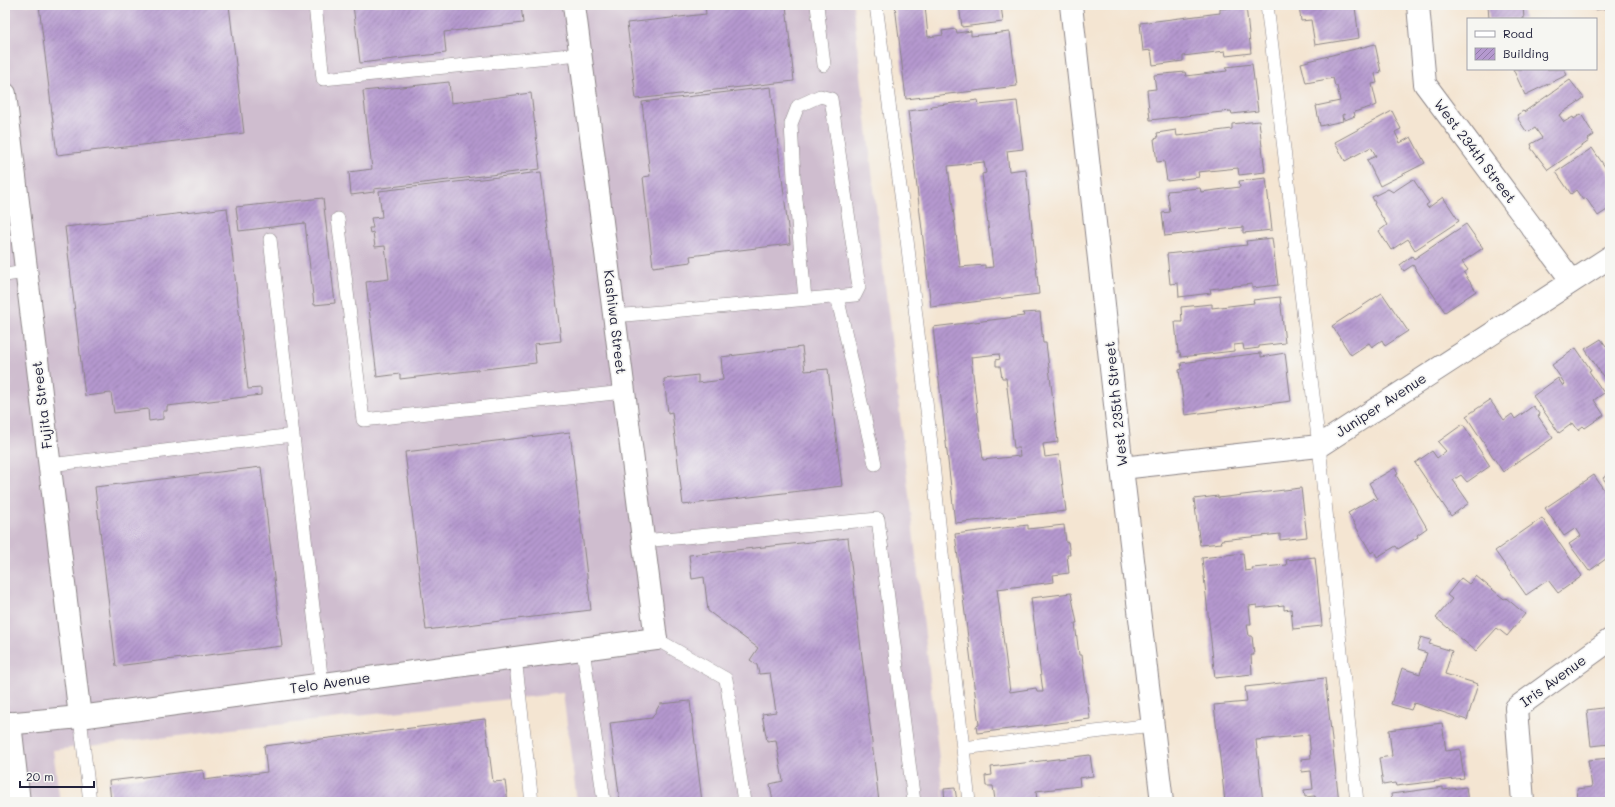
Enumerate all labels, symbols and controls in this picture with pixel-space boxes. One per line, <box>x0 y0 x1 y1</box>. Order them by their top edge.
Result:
legend <box>1467 18 1597 70</box>
text: Road <box>1503 25 1533 41</box>
text: Building <box>1503 45 1549 61</box>
street label: West 234th Street <box>1430 95 1521 207</box>
street label: Kashiwa Street <box>600 269 631 375</box>
street label: West 235th Street <box>1099 341 1132 468</box>
street label: Fujita Street <box>27 360 56 450</box>
street label: Juniper Avenue <box>1332 368 1430 441</box>
street label: Iris Avenue <box>1516 650 1590 711</box>
street label: Telo Avenue <box>288 667 371 698</box>
scale bar <box>20 763 94 789</box>
text: 20 m <box>26 768 54 784</box>

